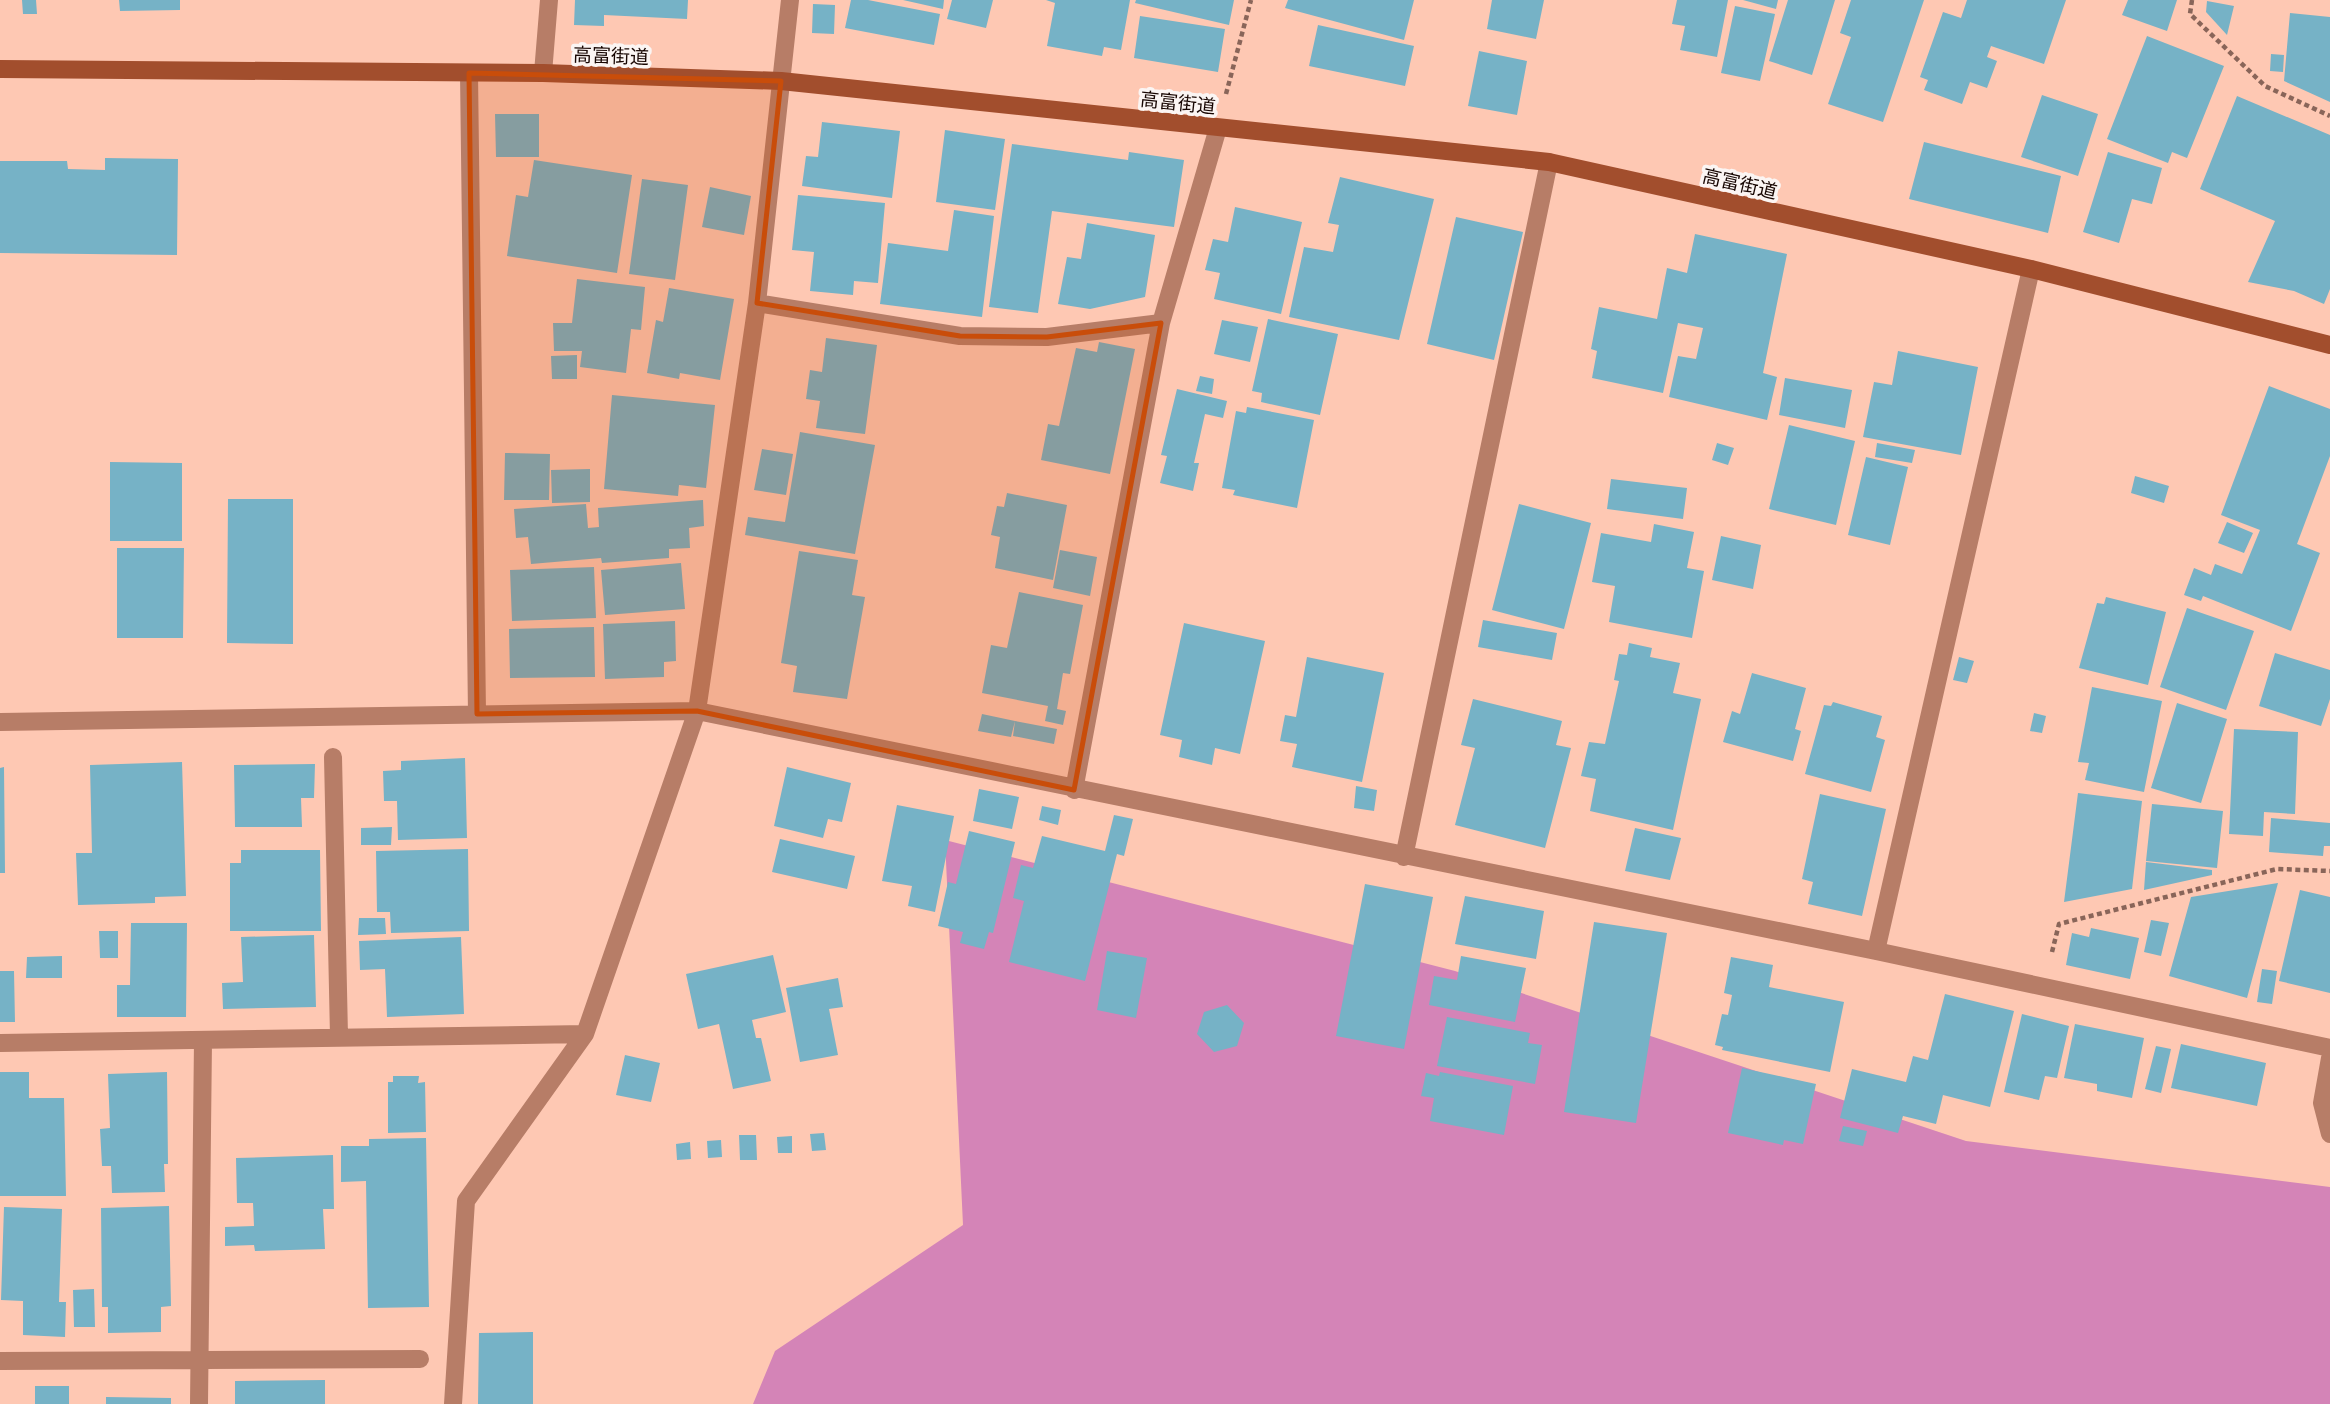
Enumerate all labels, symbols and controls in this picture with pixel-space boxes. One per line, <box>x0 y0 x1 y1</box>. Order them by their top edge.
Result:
street label: 高富街道 <box>573 39 649 71</box>
street label: 高富街道 <box>1139 84 1217 120</box>
street label: 高富街道 <box>1700 160 1780 206</box>

